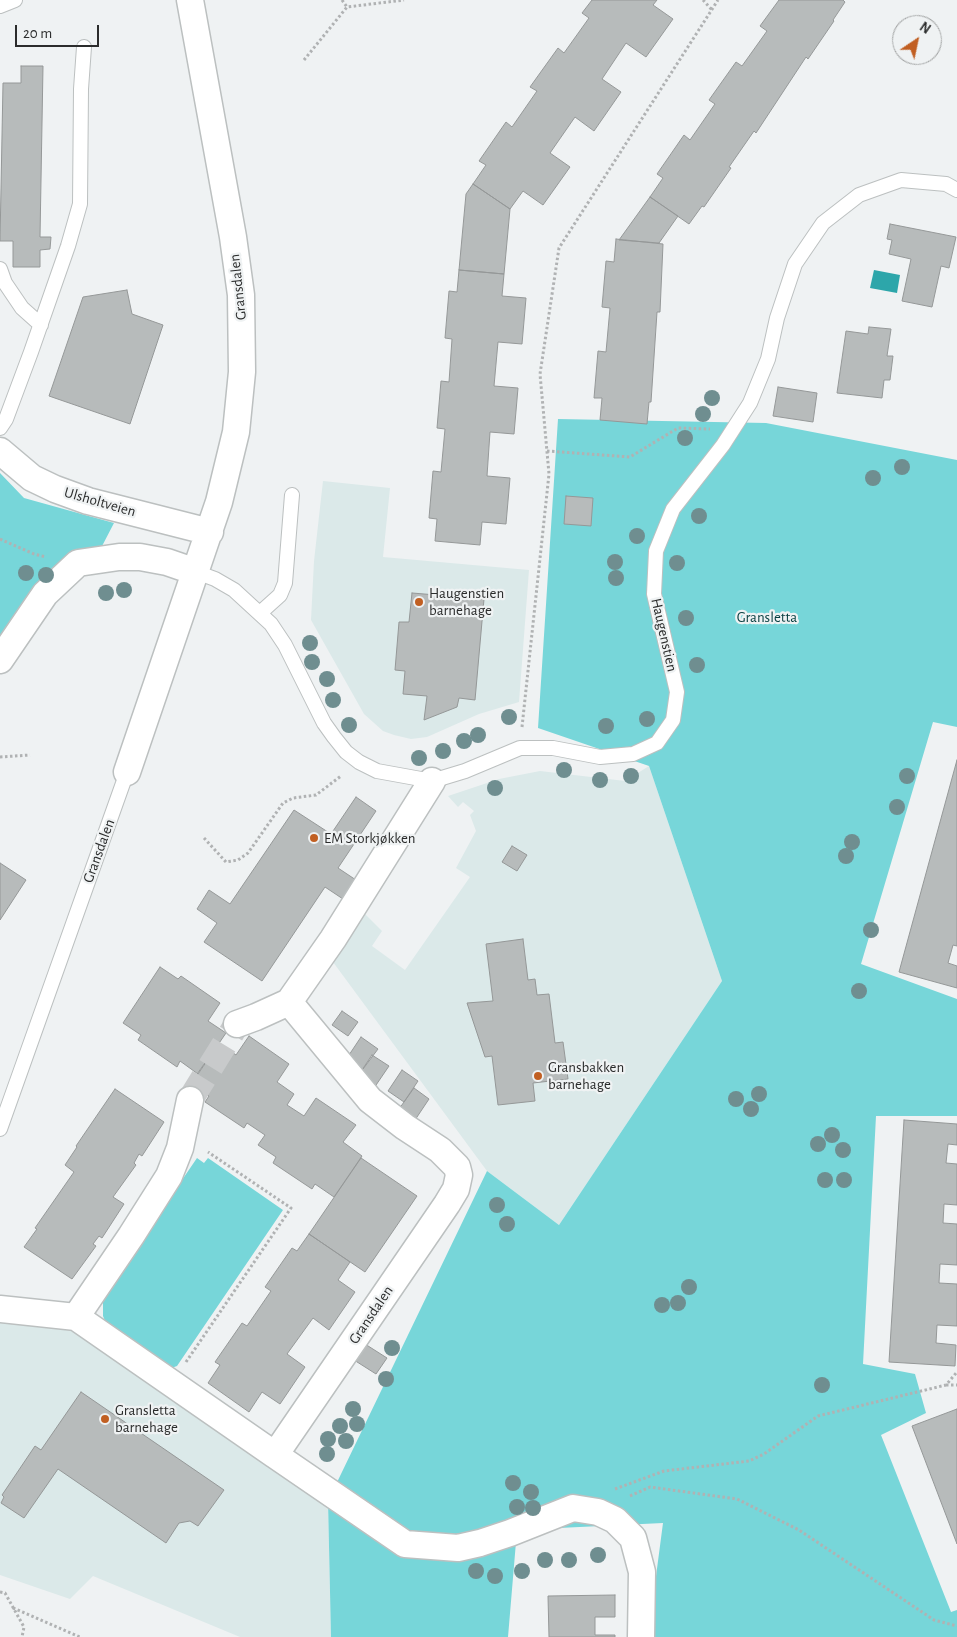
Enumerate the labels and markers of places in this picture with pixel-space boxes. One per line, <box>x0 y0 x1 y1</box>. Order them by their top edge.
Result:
place label: Haugenstien barnehage <box>429 584 504 619</box>
marker: Haugenstien barnehage <box>413 596 425 608</box>
place label: EM Storkjøkken <box>324 829 416 847</box>
marker: EM Storkjøkken <box>308 832 320 844</box>
place label: Gransbakken barnehage <box>548 1058 624 1093</box>
marker: Gransbakken barnehage <box>532 1070 544 1082</box>
place label: Gransletta barnehage <box>115 1401 178 1436</box>
marker: Gransletta barnehage <box>99 1413 111 1425</box>

